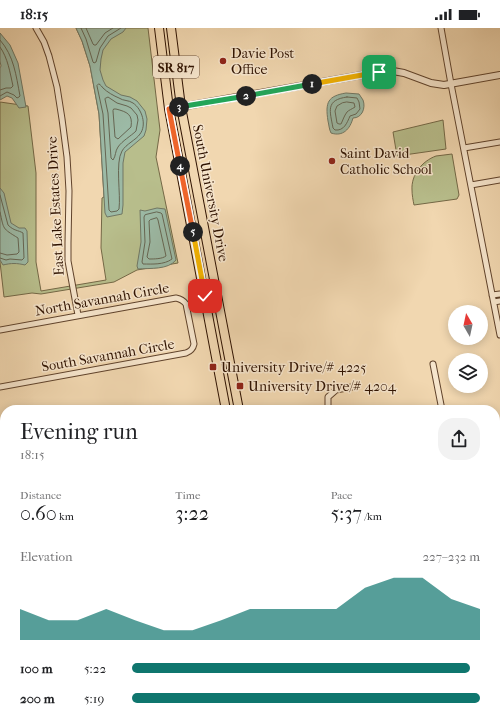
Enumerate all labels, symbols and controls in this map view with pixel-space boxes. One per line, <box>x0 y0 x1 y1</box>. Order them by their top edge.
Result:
text: 18:15 <box>20 5 48 23</box>
place label: Davie Post Office <box>231 45 294 78</box>
pin <box>362 55 396 89</box>
road number: SR 817 <box>153 56 199 78</box>
marker: Davie Post Office <box>218 56 228 66</box>
icon: arrive <box>368 61 390 83</box>
pin: 1 <box>302 74 322 94</box>
text: 1 <box>310 77 314 90</box>
pin: 2 <box>236 86 256 106</box>
text: 2 <box>243 89 249 102</box>
pin: 3 <box>169 97 189 117</box>
text: 3 <box>177 100 181 113</box>
street label: South University Drive <box>189 123 232 263</box>
street label: East Lake Estates Drive <box>43 136 68 276</box>
place label: Saint David Catholic School <box>340 145 432 178</box>
pin: 4 <box>170 156 190 176</box>
marker: Saint David Catholic School <box>327 156 337 166</box>
text: 4 <box>177 159 183 172</box>
pin: 5 <box>183 222 203 242</box>
text: 5 <box>191 225 195 238</box>
street label: North Savannah Circle <box>34 279 171 320</box>
pin <box>188 279 222 313</box>
icon: check <box>194 285 216 307</box>
north arrow <box>448 305 488 345</box>
map controls <box>448 305 488 393</box>
street label: South Savannah Circle <box>40 335 176 376</box>
button: layers <box>448 353 488 393</box>
place label: University Drive/# 4225 <box>221 359 366 376</box>
marker: University Drive/# 4225 <box>208 362 218 372</box>
place label: University Drive/# 4204 <box>248 378 397 395</box>
marker: University Drive/# 4204 <box>235 381 245 391</box>
button: share <box>438 418 480 460</box>
text: Evening run <box>20 419 138 445</box>
text: 18:15 <box>20 447 45 462</box>
text: Distance <box>20 489 61 502</box>
text: Time <box>175 489 200 502</box>
text: Pace <box>331 489 353 502</box>
text: 0.60 <box>20 502 57 525</box>
text: 3:22 <box>175 502 209 525</box>
text: 5:37 <box>331 502 362 525</box>
text: km <box>57 510 74 523</box>
text: /km <box>362 510 382 523</box>
text: Elevation <box>20 549 73 564</box>
text: 227–232 m <box>422 549 480 564</box>
text: 100 m <box>20 661 53 676</box>
text: 5:22 <box>84 661 106 676</box>
text: 200 m <box>20 691 55 706</box>
text: 5:19 <box>84 691 104 706</box>

